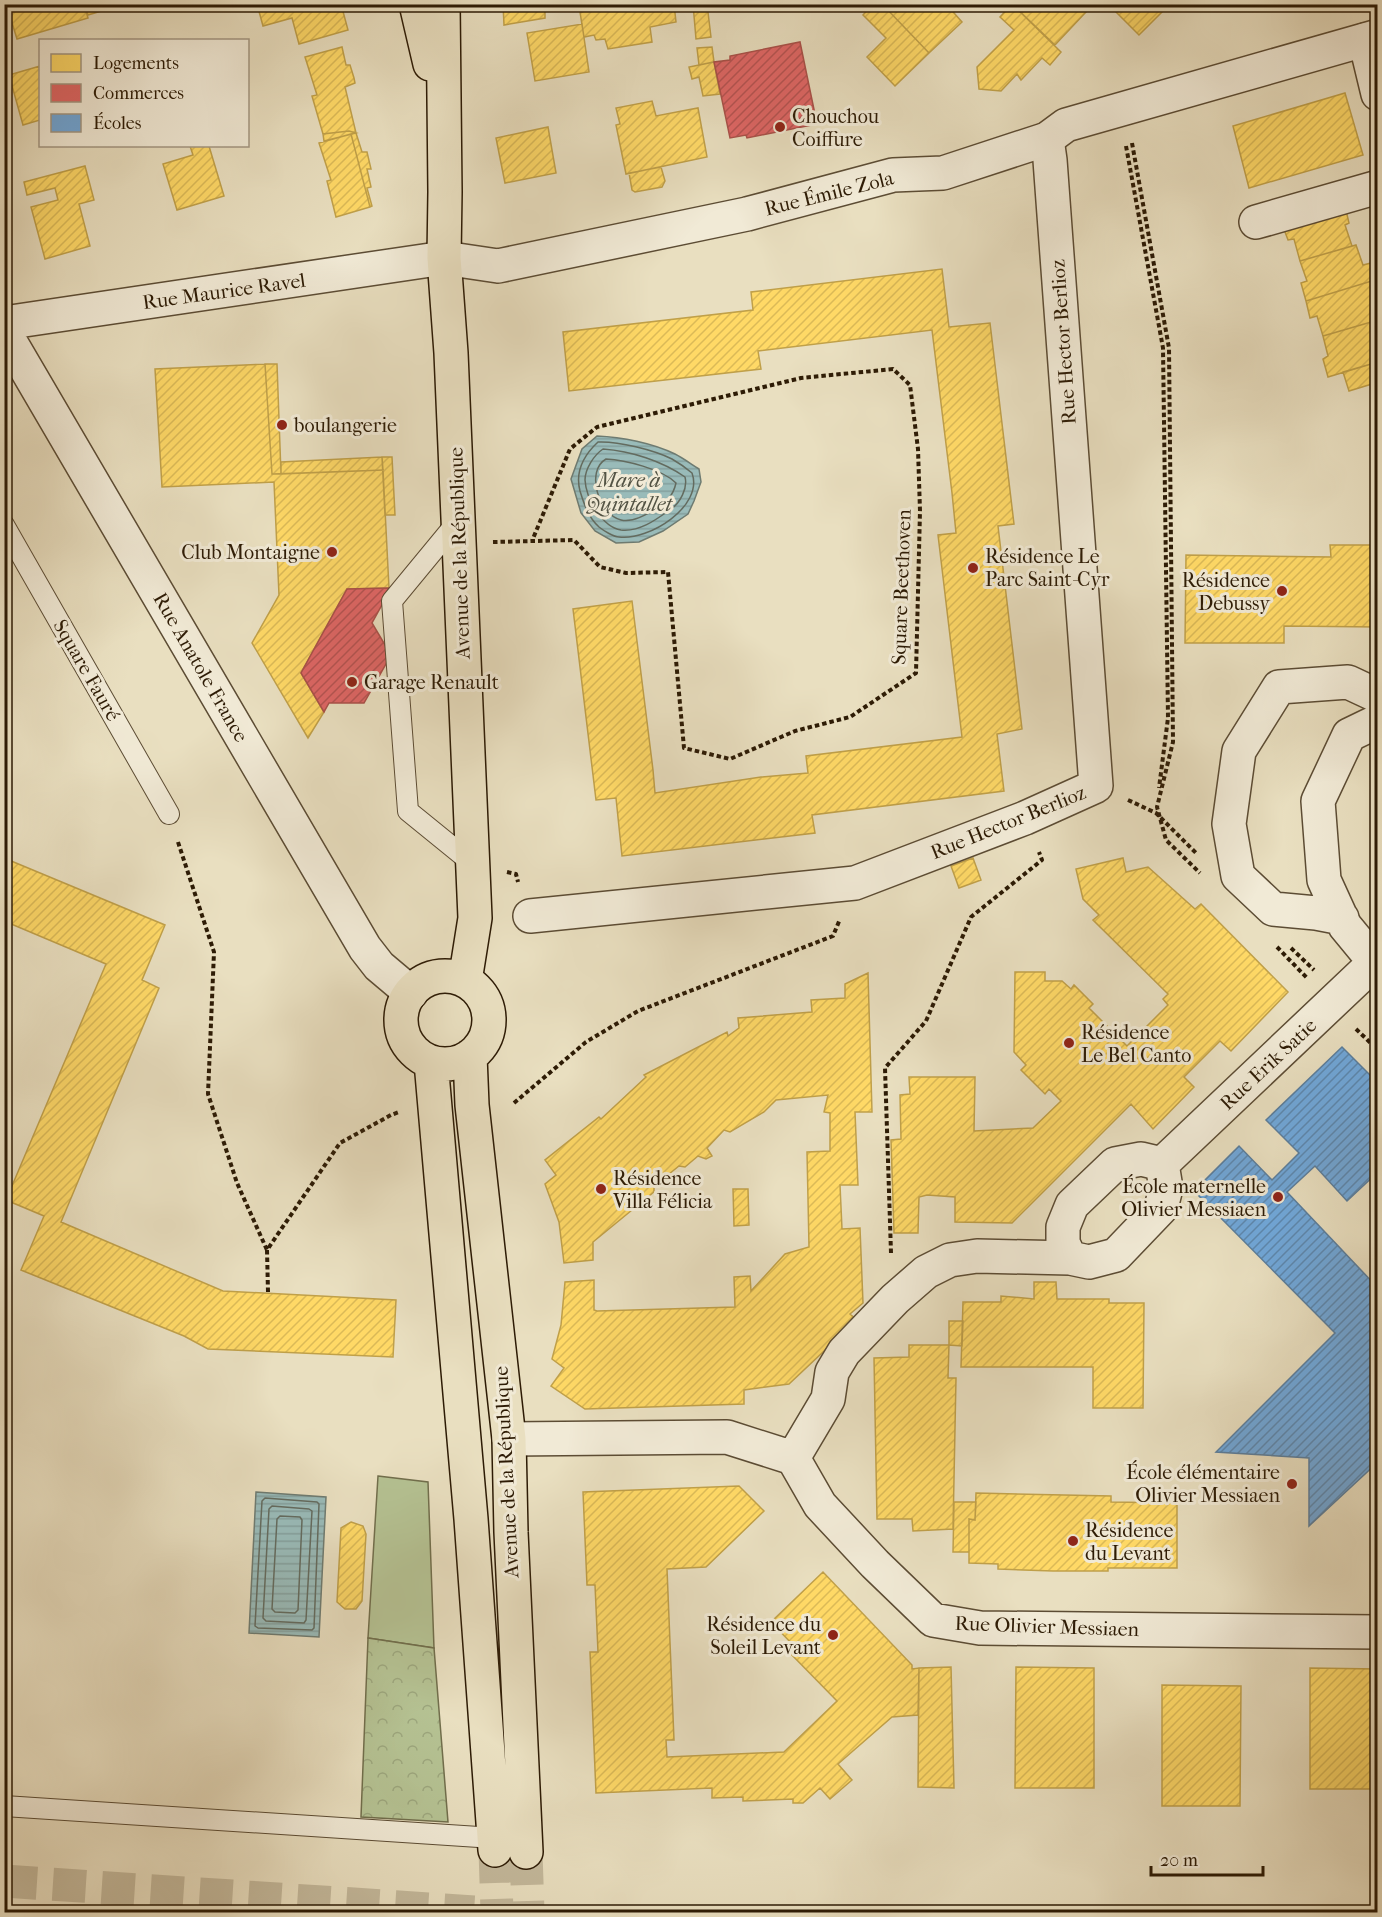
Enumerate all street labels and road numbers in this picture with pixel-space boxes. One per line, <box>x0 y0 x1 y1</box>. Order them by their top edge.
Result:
street label: Rue Émile Zola <box>762 165 897 221</box>
street label: Rue Hector Berlioz <box>1046 259 1081 425</box>
street label: Rue Maurice Ravel <box>141 269 307 314</box>
street label: Avenue de la République <box>444 446 475 660</box>
street label: Square Beethoven <box>887 508 916 665</box>
street label: Rue Anatole France <box>148 588 253 746</box>
street label: Square Fauré <box>48 615 125 725</box>
street label: Rue Hector Berlioz <box>927 781 1089 864</box>
street label: Rue Erik Satie <box>1215 1014 1321 1115</box>
street label: Avenue de la République <box>489 1365 524 1580</box>
street label: Rue Olivier Messiaen <box>954 1612 1140 1641</box>

